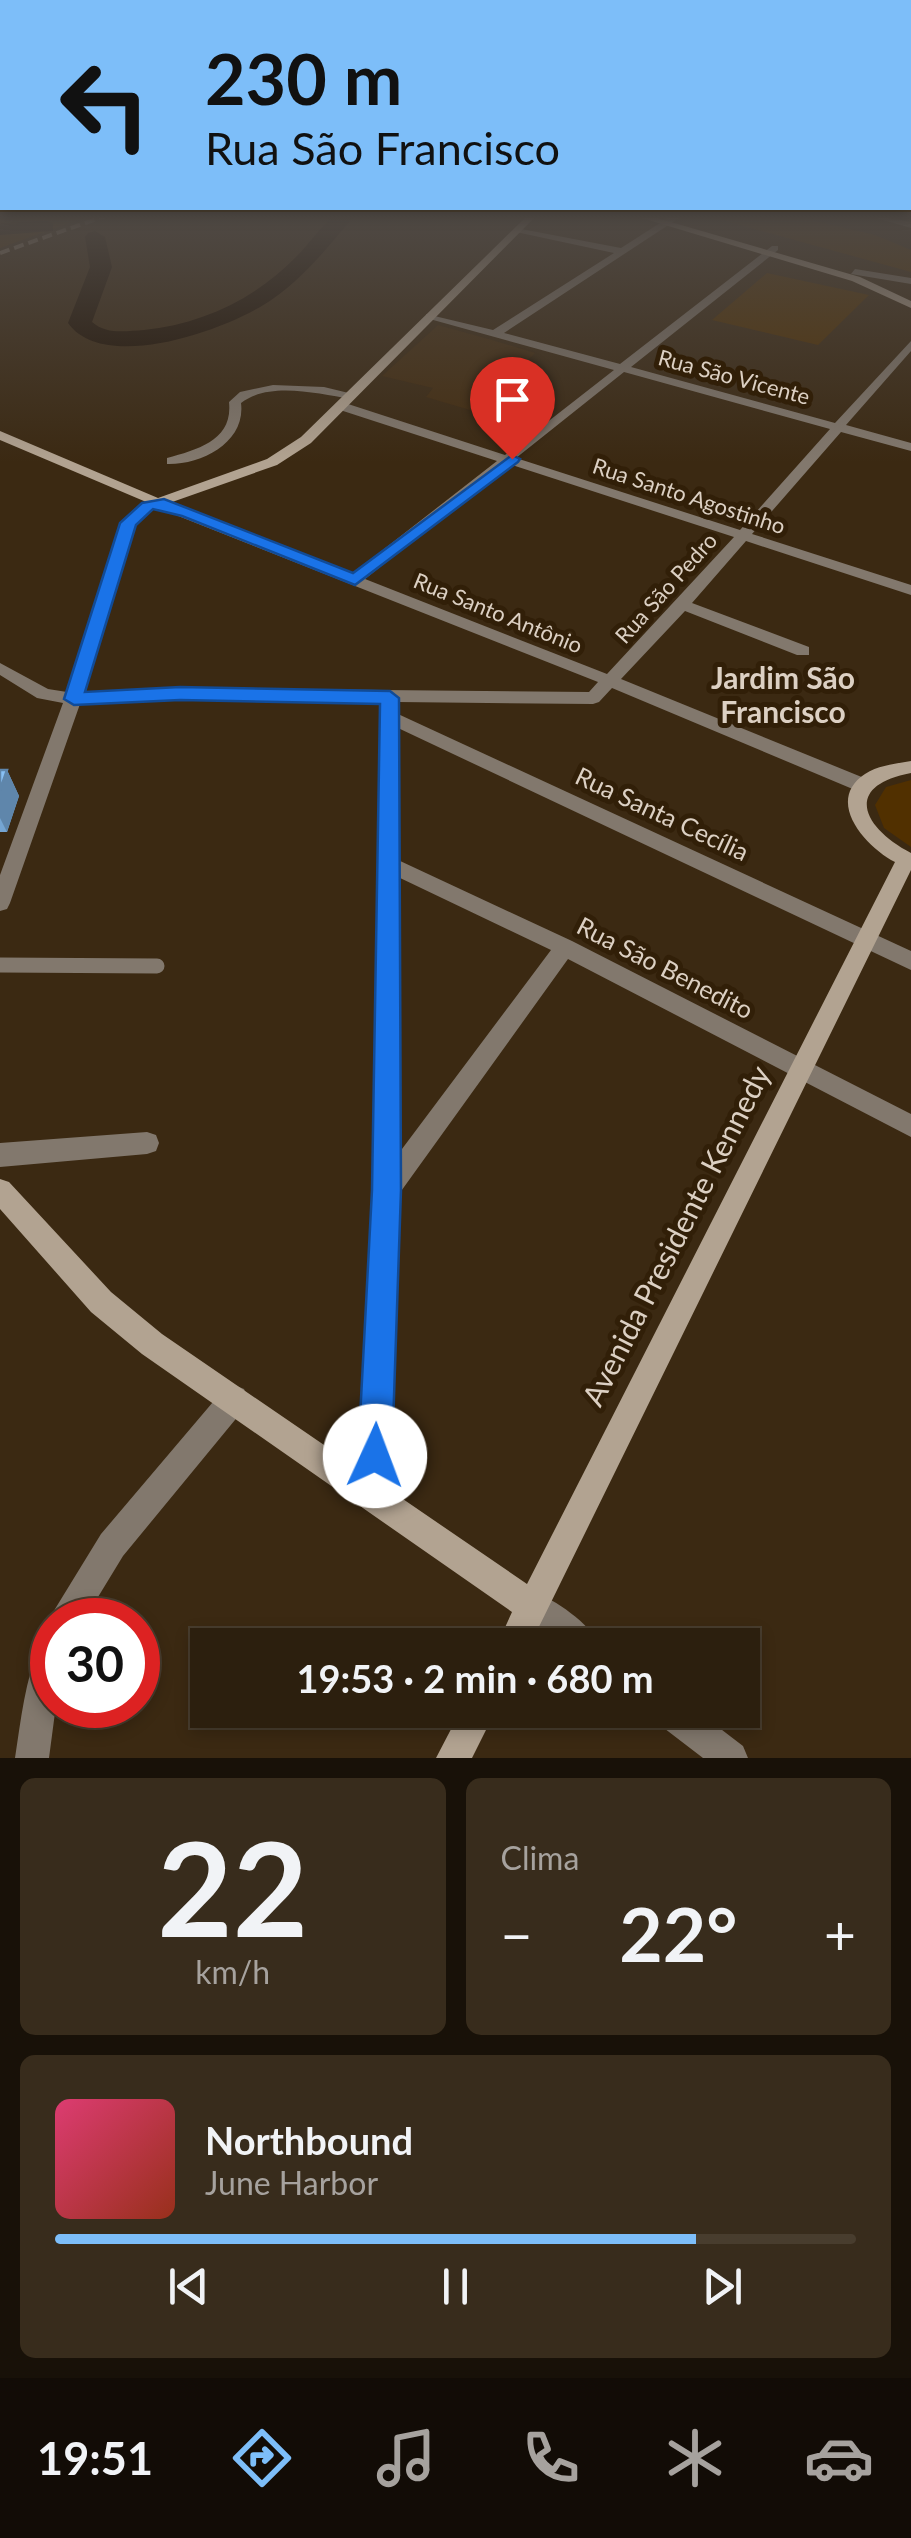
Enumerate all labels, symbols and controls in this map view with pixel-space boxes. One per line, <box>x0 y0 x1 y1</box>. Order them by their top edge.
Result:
text: 230 m <box>205 36 402 120</box>
icon: left <box>40 40 170 170</box>
text: Rua São Francisco <box>205 121 560 175</box>
street label: Rua São Vicente <box>655 343 813 410</box>
pin <box>470 357 555 460</box>
icon: arrive <box>485 372 540 427</box>
street label: Rua Santo Agostinho <box>589 452 789 539</box>
street label: Rua São Pedro <box>609 527 722 649</box>
street label: Rua Santo Antônio <box>410 566 586 659</box>
district label: Jardim São Francisco <box>711 659 855 729</box>
street label: Rua Santa Cecília <box>571 760 754 866</box>
street label: Rua São Benedito <box>572 910 759 1024</box>
street label: Avenida Presidente Kennedy <box>574 1059 777 1411</box>
position arrow <box>323 1404 427 1508</box>
speed limit sign: 30 <box>30 1598 160 1728</box>
text: 19:53 · 2 min · 680 m <box>296 1655 654 1701</box>
text: 22 <box>157 1809 308 1965</box>
text: Clima <box>501 1838 579 1877</box>
text: 22° <box>619 1888 737 1978</box>
text: − <box>501 1901 532 1967</box>
text: + <box>824 1901 856 1967</box>
text: km/h <box>195 1952 270 1991</box>
text: Northbound <box>205 2117 413 2163</box>
text: June Harbor <box>205 2163 378 2202</box>
icon: previous <box>161 2259 216 2314</box>
icon: pause <box>428 2259 483 2314</box>
icon: next <box>695 2259 750 2314</box>
icon: directions <box>227 2423 297 2493</box>
icon: music <box>371 2423 441 2493</box>
icon: phone <box>516 2423 586 2493</box>
icon: climate <box>660 2423 730 2493</box>
icon: car <box>804 2423 874 2493</box>
text: 19:51 <box>37 2431 153 2485</box>

